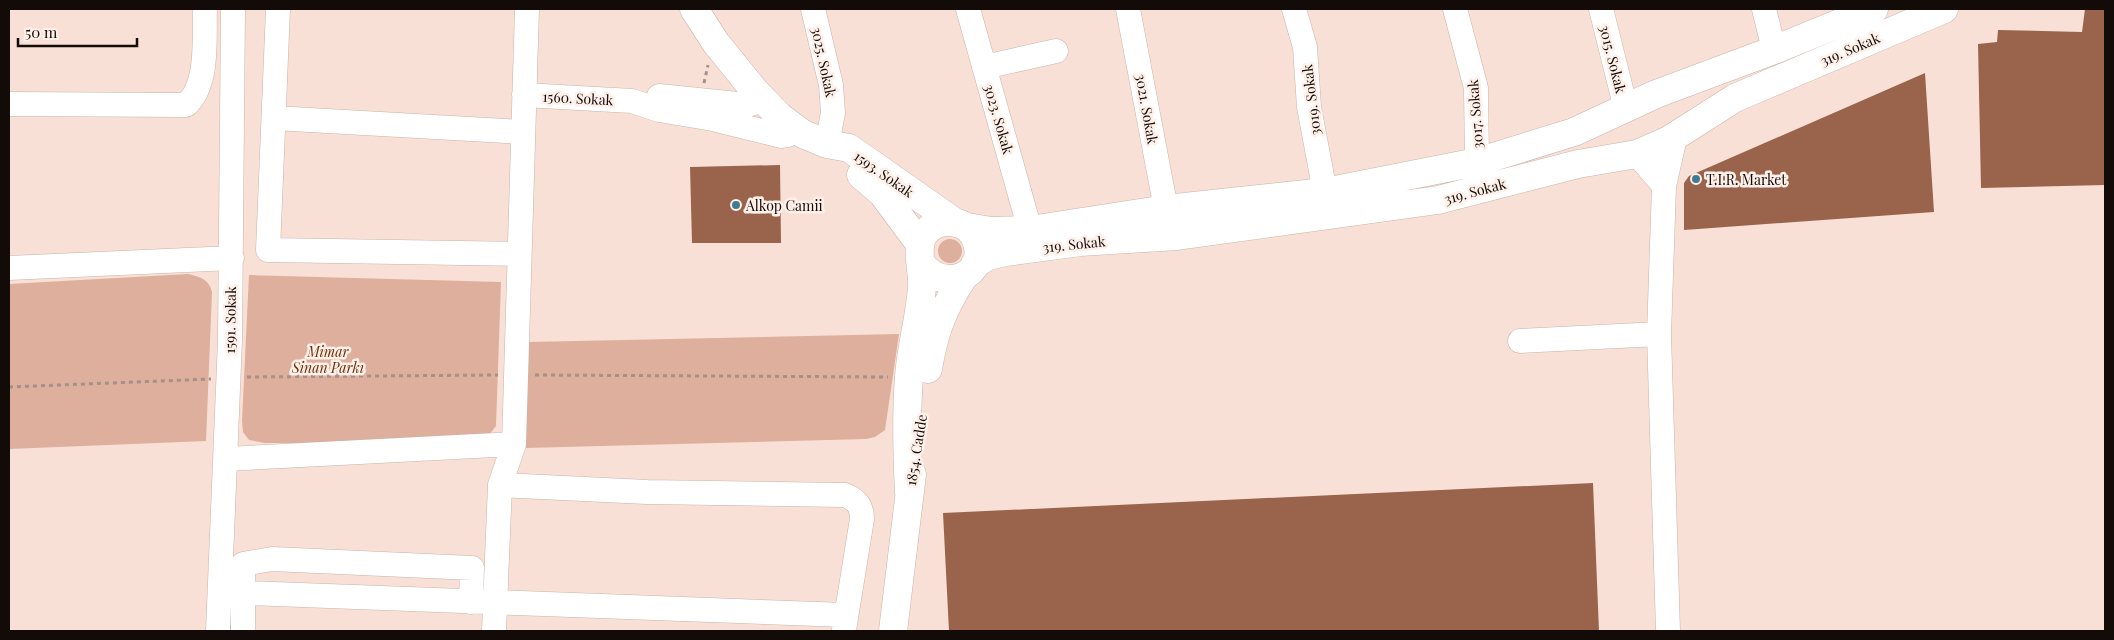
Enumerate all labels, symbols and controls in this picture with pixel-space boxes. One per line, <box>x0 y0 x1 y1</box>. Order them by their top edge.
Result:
scale bar <box>18 15 136 47</box>
text: 50 m <box>25 22 58 42</box>
street label: 3015. Sokak <box>1595 23 1631 95</box>
street label: 3025. Sokak <box>807 25 841 99</box>
street label: 319. Sokak <box>1817 28 1883 70</box>
street label: 3019. Sokak <box>1297 63 1325 137</box>
street label: 3021. Sokak <box>1131 72 1163 146</box>
street label: 3017. Sokak <box>1463 78 1487 149</box>
street label: 3023. Sokak <box>980 82 1018 157</box>
street label: 1560. Sokak <box>542 87 614 109</box>
street label: 1593. Sokak <box>850 147 918 202</box>
place label: T.I.R. Market <box>1706 170 1787 189</box>
marker: T.I.R. Market <box>1690 173 1702 185</box>
street label: 319. Sokak <box>1442 174 1508 208</box>
place label: Alkop Camii <box>745 196 823 215</box>
marker: Alkop Camii <box>730 199 742 211</box>
street label: 319. Sokak <box>1042 231 1107 257</box>
street label: 1591. Sokak <box>220 286 240 354</box>
park label: Mimar Sinan Parkı <box>291 342 364 377</box>
street label: 1854. Cadde <box>901 413 931 487</box>

